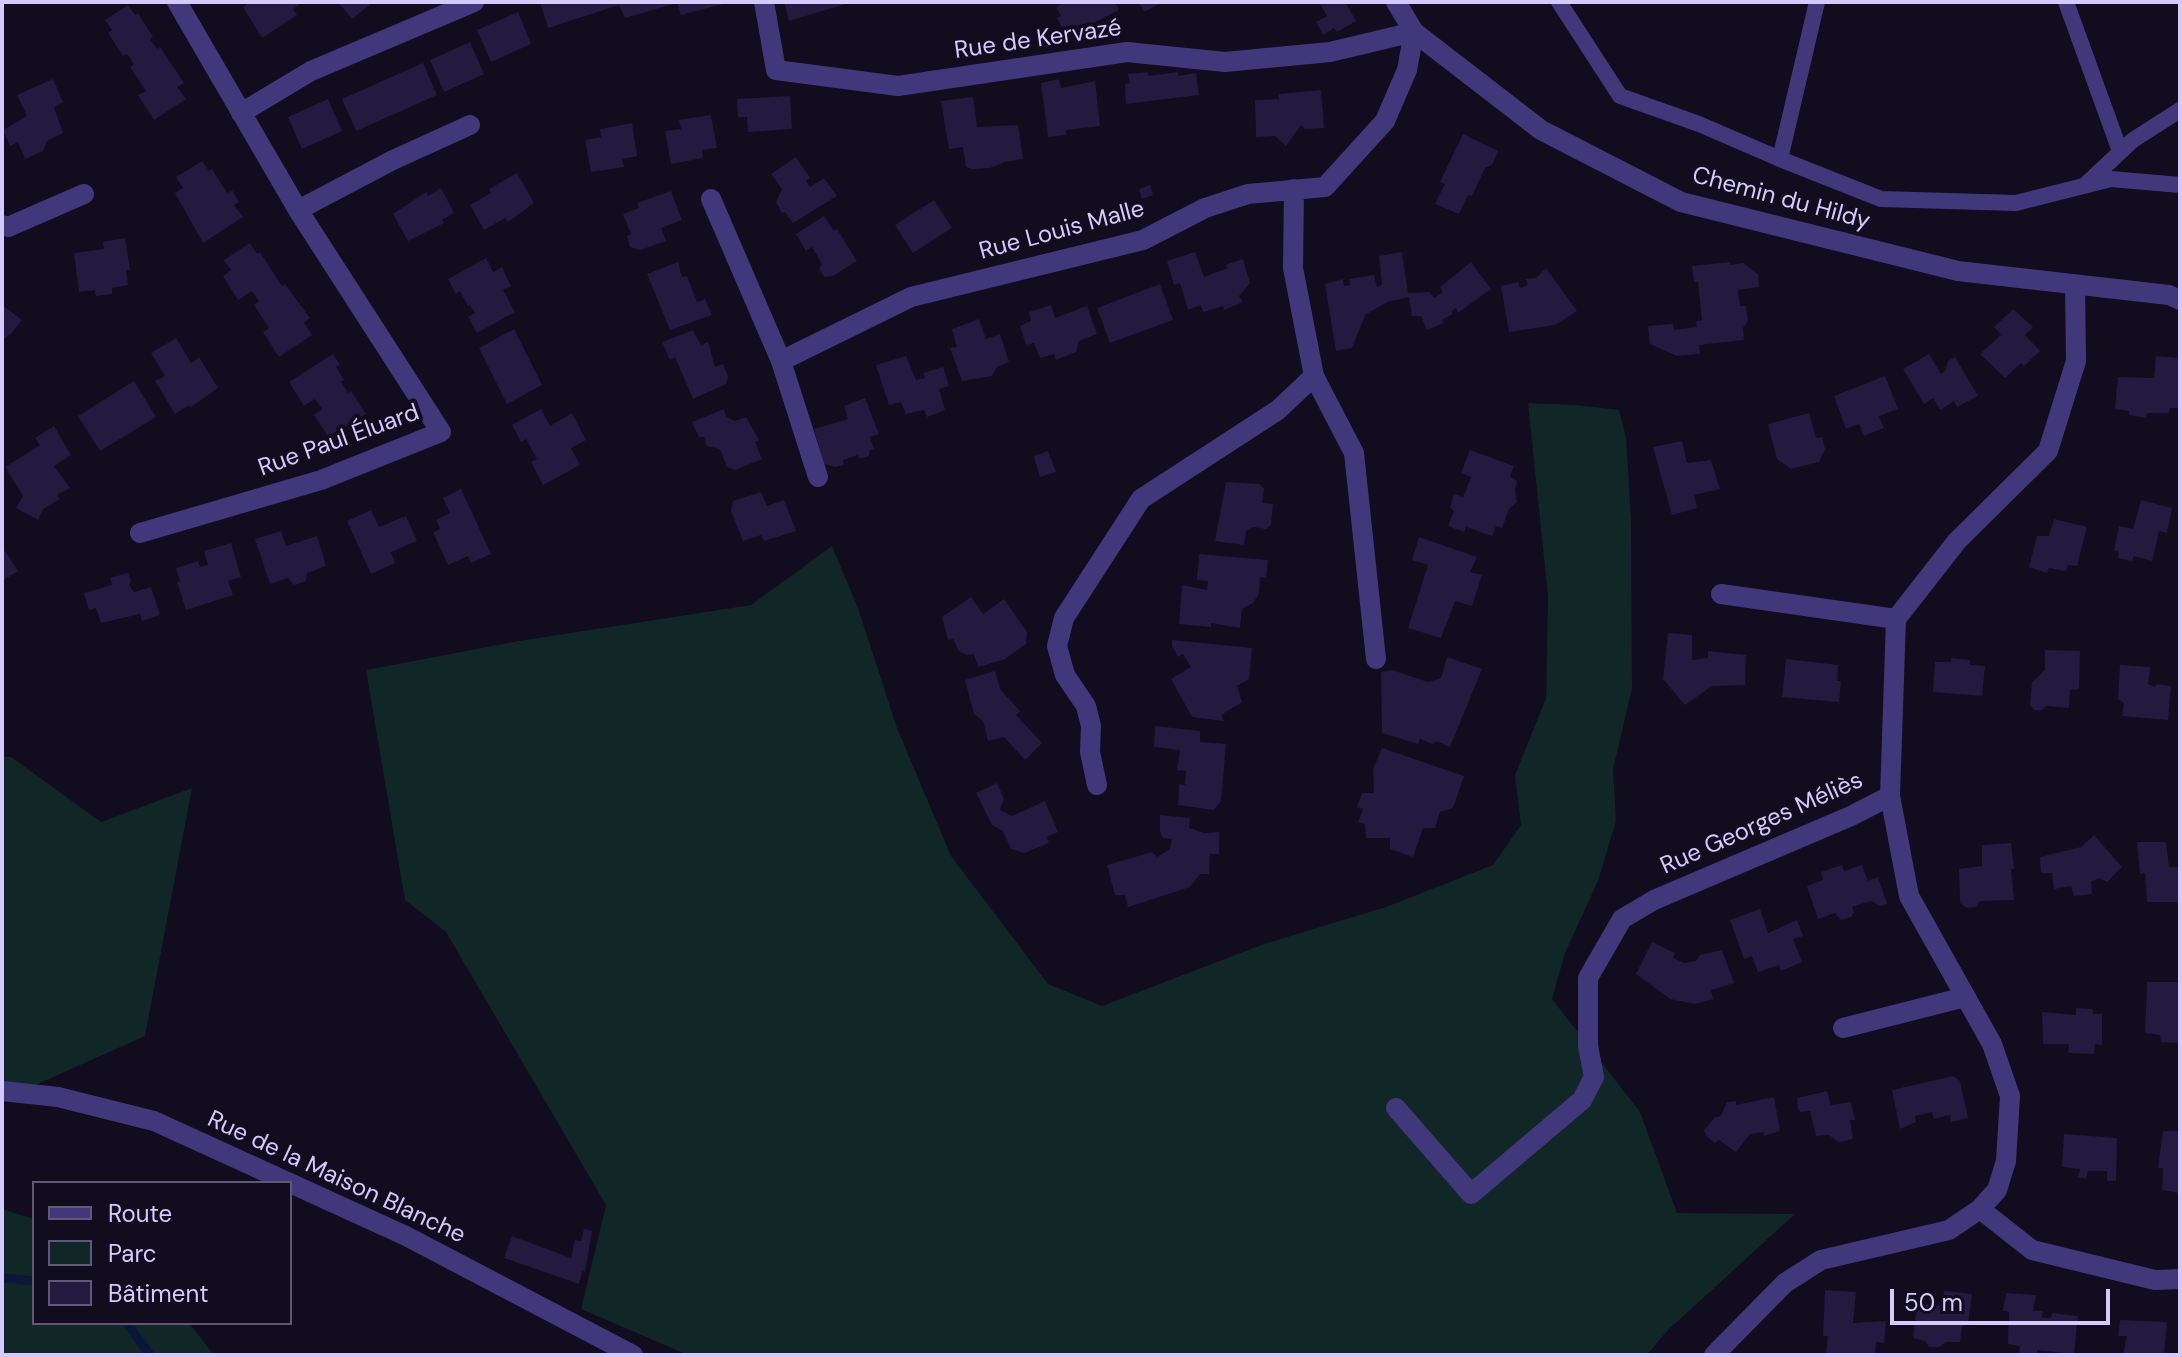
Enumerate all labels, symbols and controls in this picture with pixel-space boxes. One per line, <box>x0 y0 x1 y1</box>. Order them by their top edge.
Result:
street label: Rue de Kervazé <box>953 14 1123 66</box>
street label: Chemin du Hildy <box>1689 161 1873 237</box>
street label: Rue Louis Malle <box>976 195 1148 267</box>
street label: Rue Paul Éluard <box>255 399 423 483</box>
street label: Rue Georges Méliès <box>1656 766 1868 882</box>
street label: Rue de la Maison Blanche <box>203 1106 469 1250</box>
legend <box>32 1181 292 1325</box>
text: Route <box>108 1198 172 1229</box>
text: Parc <box>108 1238 157 1269</box>
scale bar <box>1894 1273 2114 1323</box>
text: Bâtiment <box>108 1278 209 1309</box>
text: 50 m <box>1904 1287 1963 1318</box>

